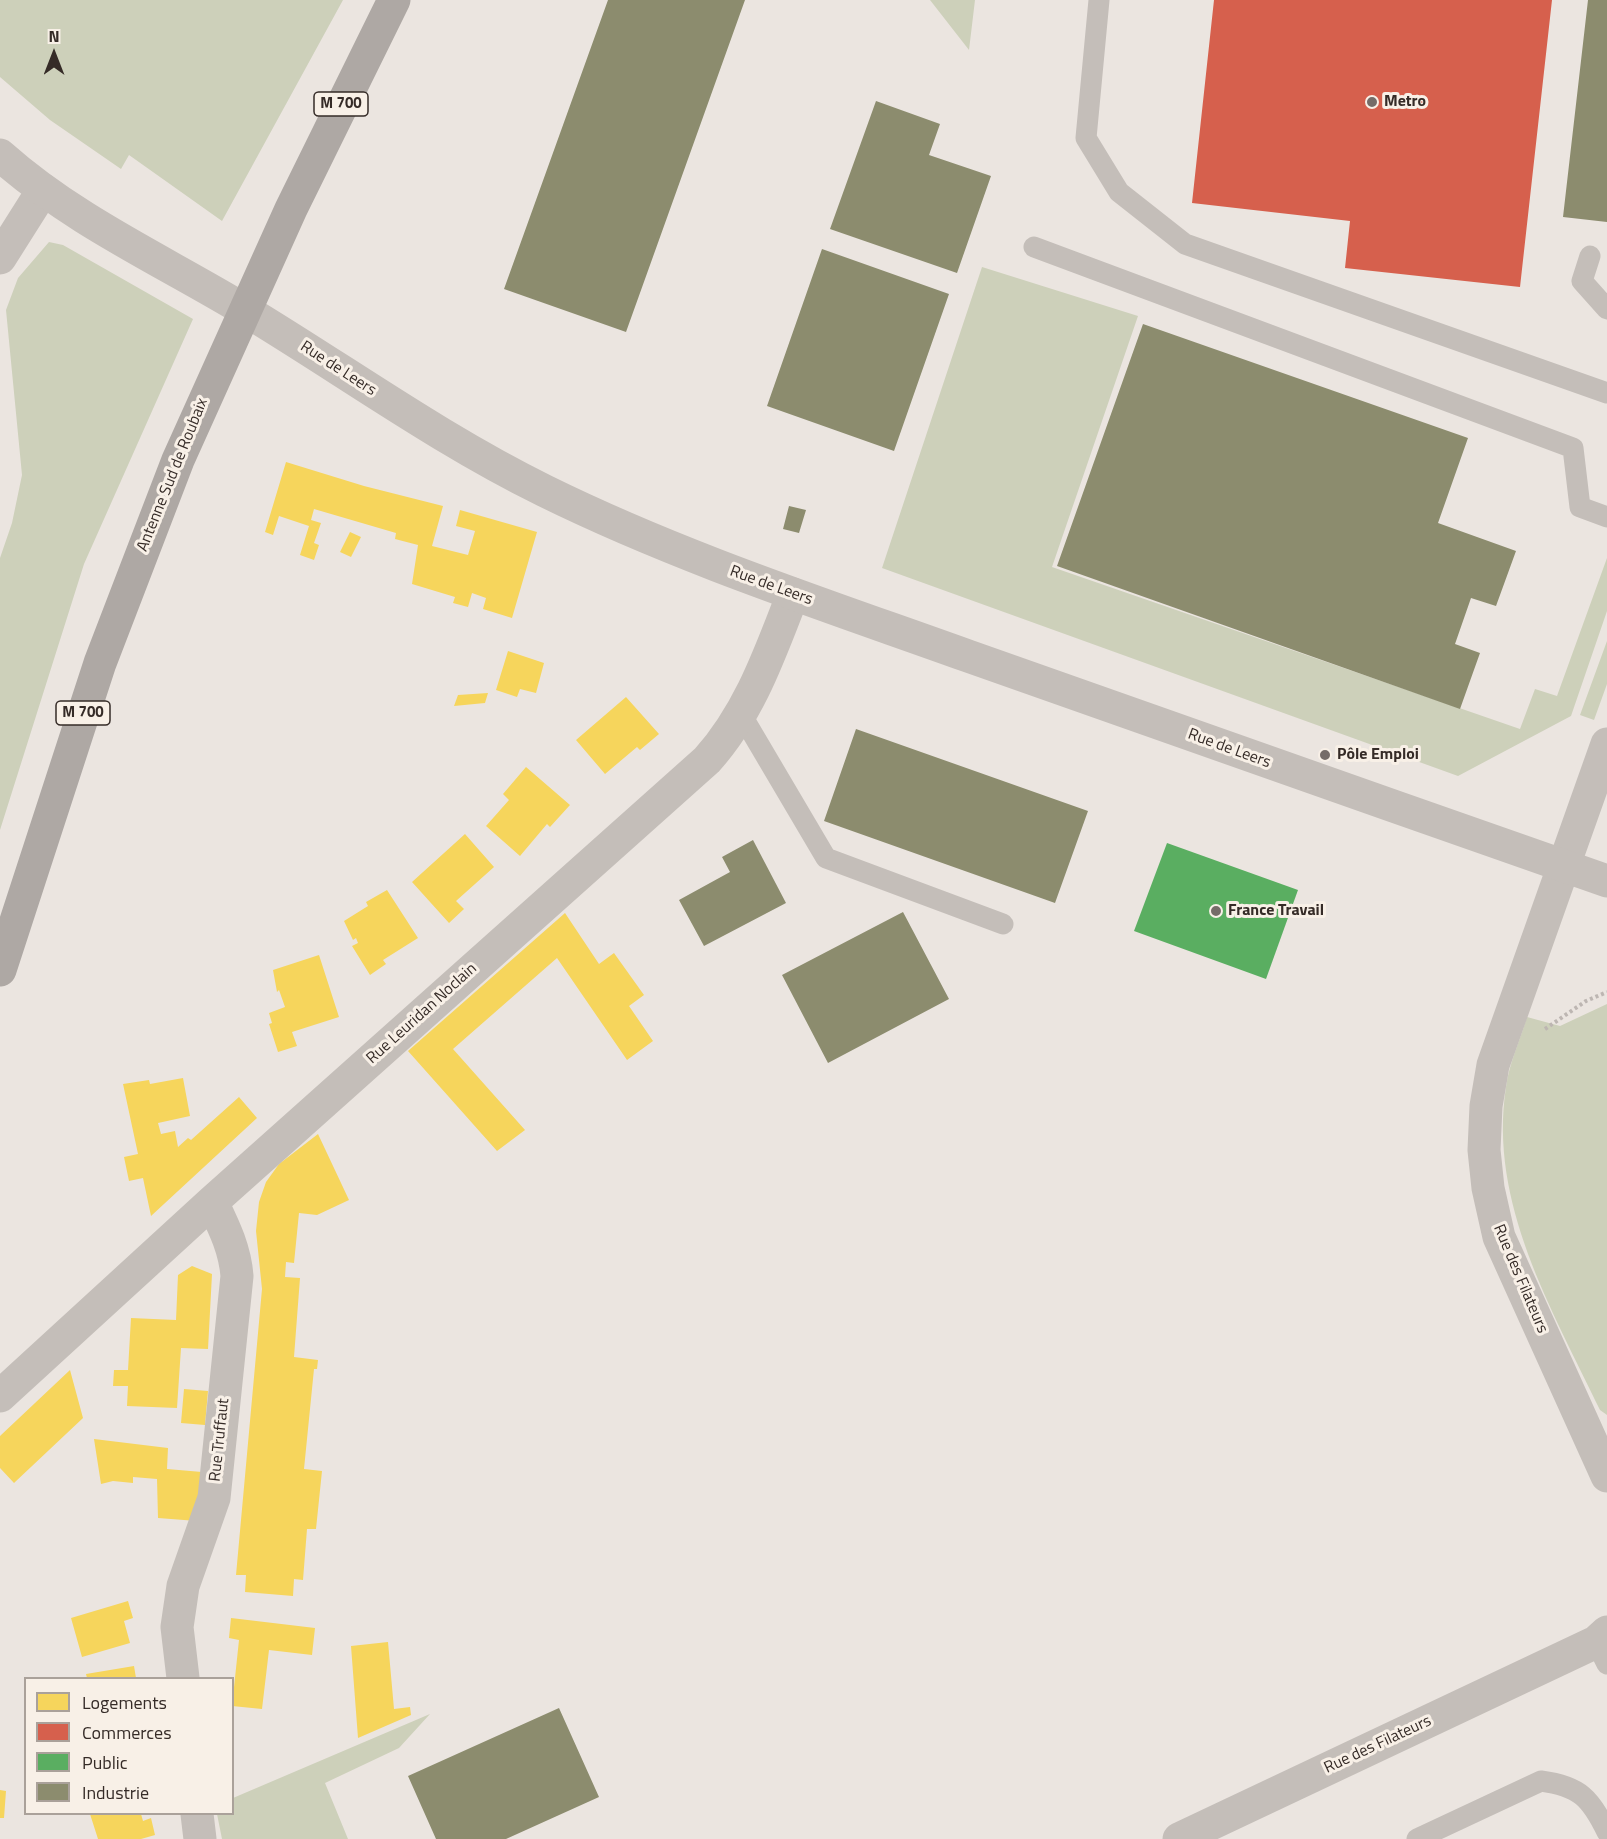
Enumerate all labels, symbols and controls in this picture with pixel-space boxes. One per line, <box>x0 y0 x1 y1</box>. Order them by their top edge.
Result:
north arrow <box>24 24 84 84</box>
text: N <box>48 24 60 48</box>
road number: M 700 <box>314 92 368 116</box>
place label: Metro <box>1384 92 1426 112</box>
marker: Metro <box>1365 95 1379 109</box>
street label: Rue de Leers <box>296 337 380 401</box>
street label: Antenne Sud de Roubaix <box>133 396 213 554</box>
street label: Rue de Leers <box>727 562 815 610</box>
road number: M 700 <box>56 701 110 725</box>
street label: Rue de Leers <box>1185 725 1273 773</box>
place label: Pôle Emploi <box>1337 745 1419 765</box>
marker: Pôle Emploi <box>1318 748 1332 762</box>
place label: France Travail <box>1228 901 1324 921</box>
marker: France Travail <box>1209 904 1223 918</box>
street label: Rue Leuridan Noclain <box>363 959 481 1069</box>
street label: Rue des Filateurs <box>1488 1222 1552 1336</box>
street label: Rue Truffaut <box>206 1397 234 1483</box>
legend <box>24 1677 234 1815</box>
text: Logements <box>82 1689 167 1716</box>
street label: Rue des Filateurs <box>1321 1712 1435 1778</box>
text: Commerces <box>82 1719 172 1746</box>
text: Public <box>82 1749 128 1776</box>
text: Industrie <box>82 1779 149 1806</box>

